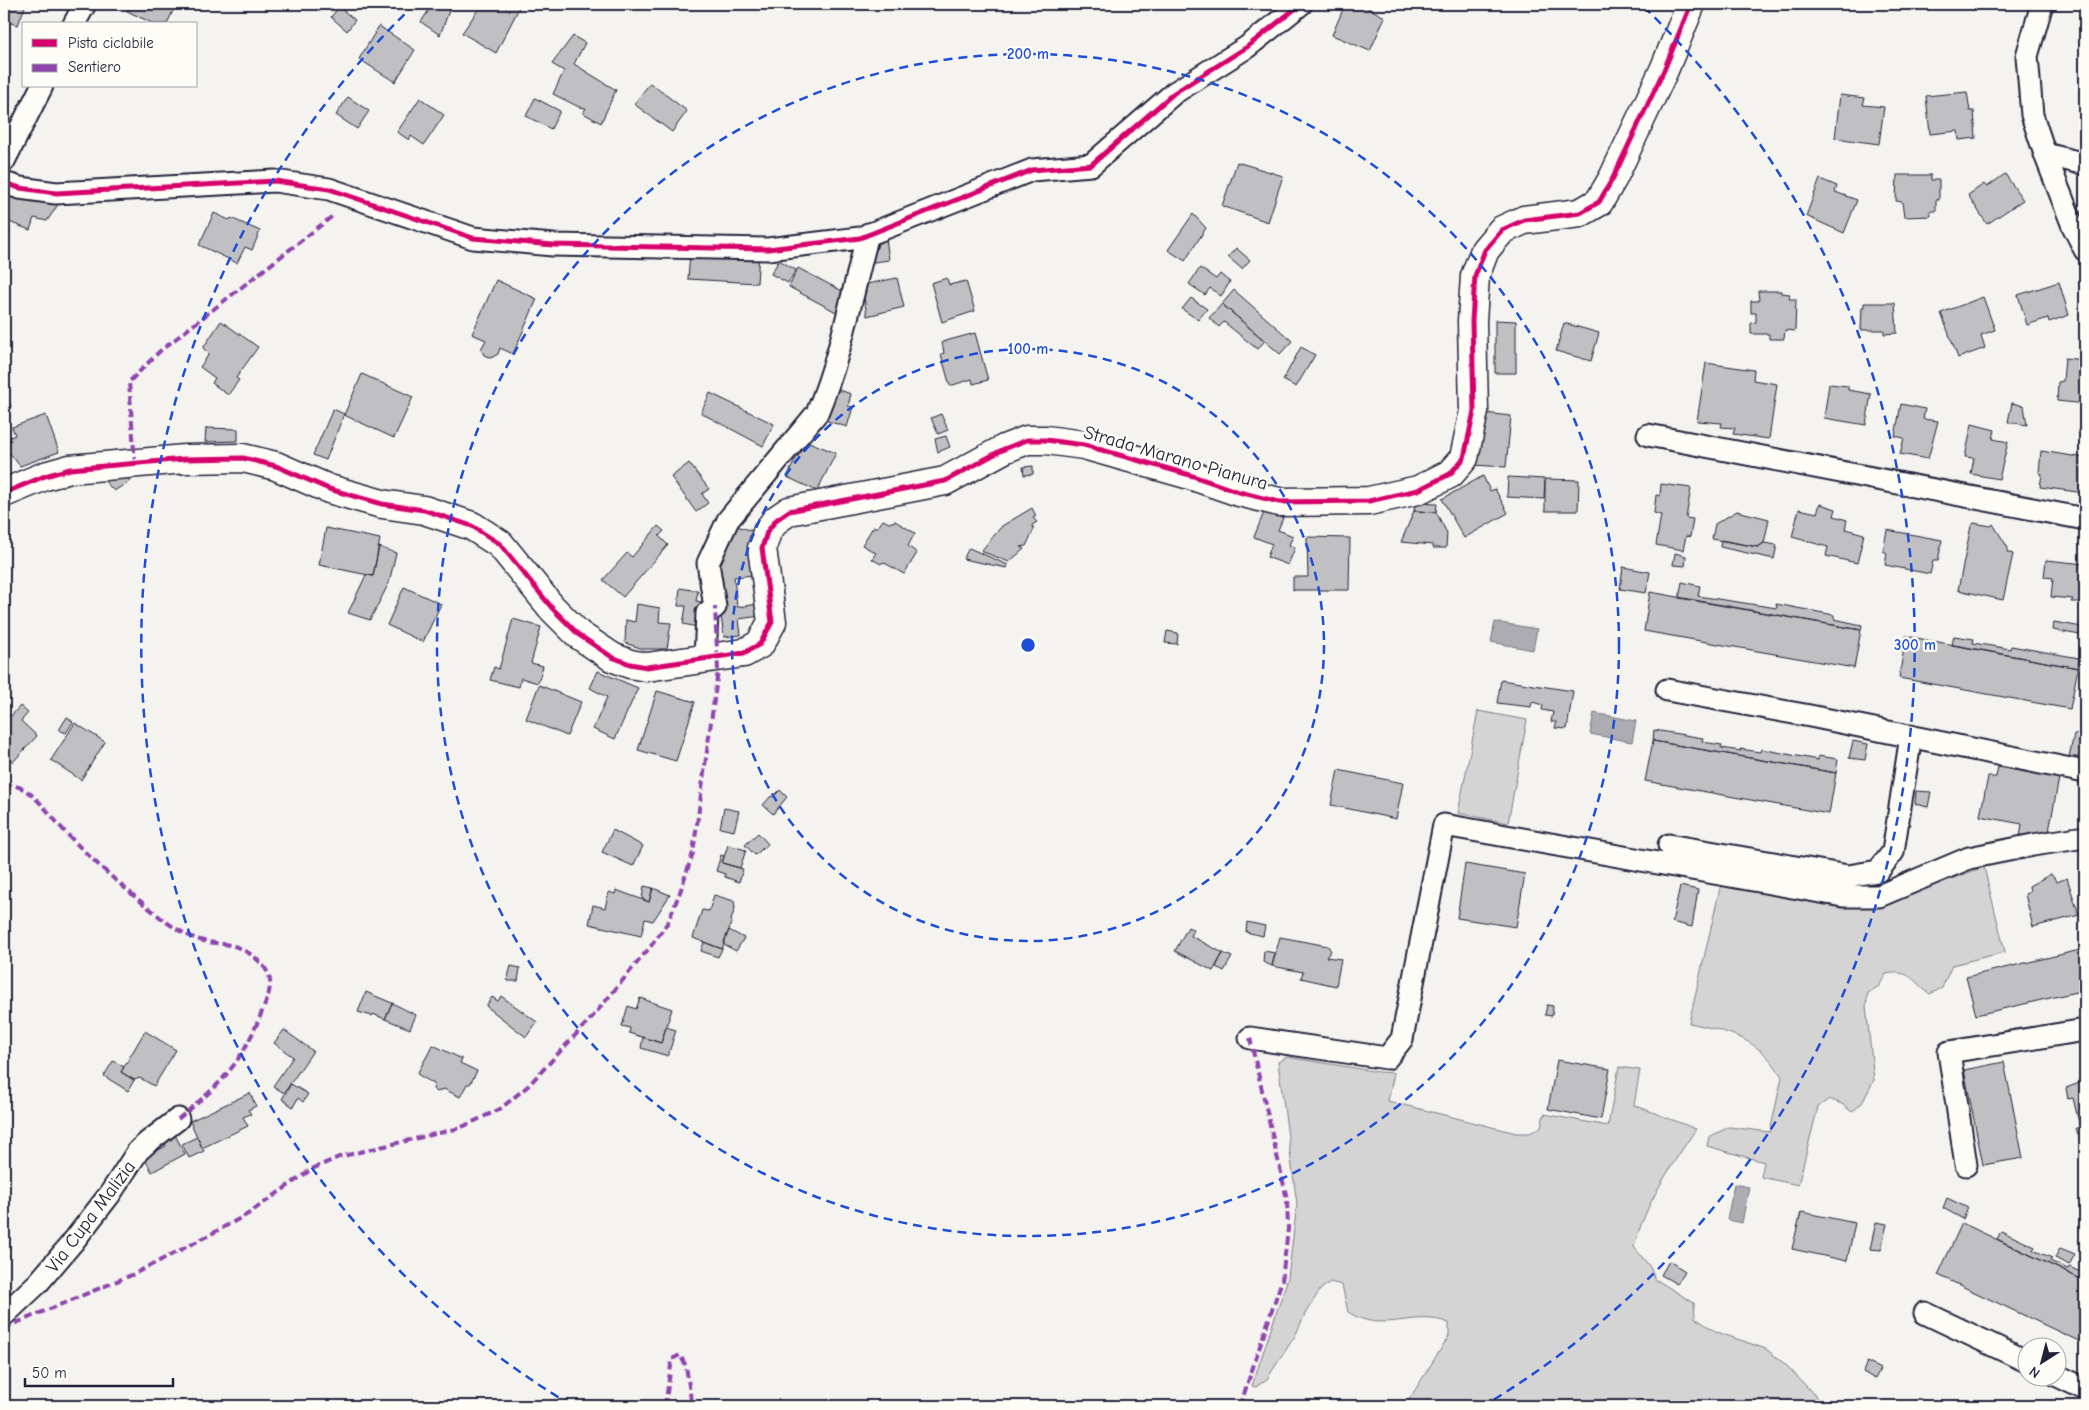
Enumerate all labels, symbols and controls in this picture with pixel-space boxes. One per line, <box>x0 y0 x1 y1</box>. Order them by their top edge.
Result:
legend <box>22 22 198 88</box>
text: Pista ciclabile <box>68 34 154 52</box>
text: 200 m <box>1007 45 1049 63</box>
text: Sentiero <box>68 58 121 76</box>
text: 100 m <box>1008 340 1048 358</box>
street label: Strada Marano Pianura <box>1081 421 1270 495</box>
centre of rings <box>1019 636 1037 654</box>
text: 300 m <box>1894 636 1936 654</box>
street label: Via Cupa Malizia <box>41 1156 140 1277</box>
north arrow <box>2016 1338 2066 1388</box>
scale bar <box>25 1355 172 1387</box>
text: N <box>2026 1363 2043 1382</box>
text: 50 m <box>32 1364 67 1382</box>

